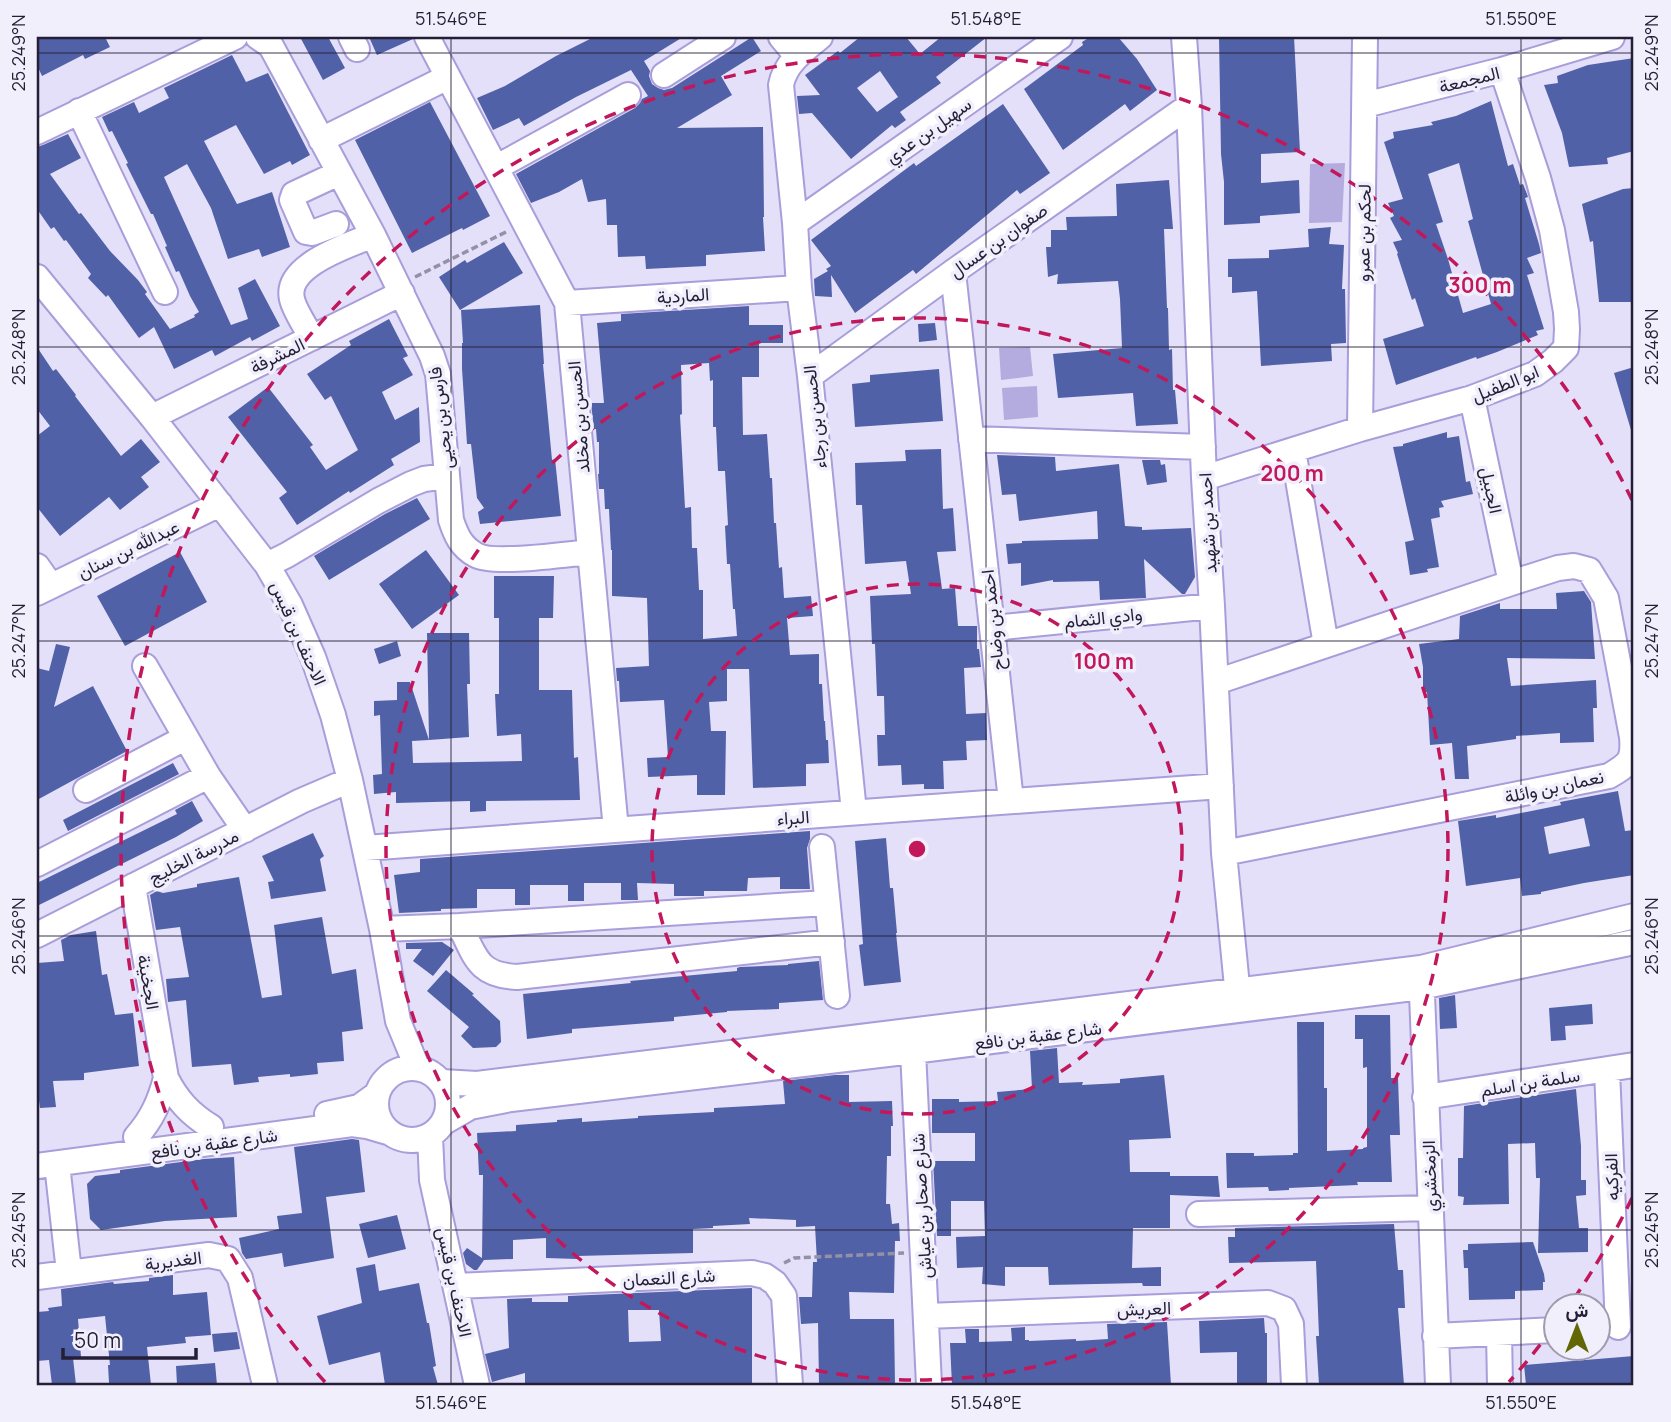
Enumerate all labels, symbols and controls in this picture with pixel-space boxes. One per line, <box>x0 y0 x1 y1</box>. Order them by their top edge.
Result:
text: 51.546°E <box>415 6 487 30</box>
text: 51.548°E <box>950 6 1022 30</box>
text: 51.550°E <box>1485 6 1557 30</box>
text: 25.249°N <box>6 14 30 92</box>
text: 25.249°N <box>1639 14 1663 92</box>
street label: المجمعة <box>1436 60 1502 98</box>
street label: سهيل بن عدي <box>880 92 978 172</box>
street label: لحكم بن عمرو <box>1350 184 1377 282</box>
street label: صفوان بن عسال <box>944 197 1052 283</box>
text: 300 m <box>1449 271 1511 299</box>
street label: الماردية <box>656 281 710 309</box>
text: 25.248°N <box>6 309 30 385</box>
text: 25.248°N <box>1639 309 1663 385</box>
street label: المشرفة <box>246 331 308 379</box>
street label: ابو الطفيل <box>1468 359 1542 407</box>
street label: الحسن بن مخلد <box>561 360 595 474</box>
street label: الحسن بن رجاء <box>797 364 831 470</box>
street label: فارس بن يحيى <box>422 365 458 471</box>
text: 200 m <box>1260 459 1324 487</box>
street label: الجبيل <box>1475 464 1509 516</box>
street label: احمد بن شهيد <box>1192 472 1222 574</box>
street label: عبدالله بن سنان <box>73 514 183 584</box>
street label: احمد بن وضاح <box>975 568 1010 672</box>
street label: الاحنف بن قيس <box>265 577 333 689</box>
street label: وادي الثمام <box>1063 601 1144 637</box>
text: 25.247°N <box>6 603 30 679</box>
text: 25.247°N <box>1639 603 1663 679</box>
text: 100 m <box>1074 647 1134 675</box>
street label: نعمان بن وائلة <box>1502 764 1606 808</box>
street label: البراء <box>776 804 810 830</box>
street label: مدرسة الخليج <box>144 823 243 890</box>
centre of rings <box>905 837 929 861</box>
text: 25.246°N <box>6 897 30 975</box>
text: 25.246°N <box>1639 897 1663 975</box>
street label: الجخينة <box>132 952 166 1012</box>
street label: شارع عقبة بن نافع <box>973 1015 1103 1056</box>
street label: سلمة بن اسلم <box>1478 1062 1582 1103</box>
street label: شارع عقبة بن نافع <box>149 1122 279 1165</box>
street label: شارع صحار بن عياش <box>905 1133 938 1279</box>
street label: الزمخشري <box>1416 1140 1446 1212</box>
street label: الفركيه <box>1598 1153 1624 1201</box>
text: 25.245°N <box>6 1192 30 1268</box>
text: 25.245°N <box>1639 1192 1663 1268</box>
street label: الاحنف بن قيس <box>432 1225 478 1339</box>
street label: الغديرية <box>143 1245 203 1275</box>
street label: شارع النعمان <box>622 1263 716 1292</box>
north arrow <box>1542 1292 1612 1362</box>
street label: العريش <box>1116 1295 1172 1321</box>
text: ش <box>1566 1297 1589 1323</box>
scale bar <box>63 1317 196 1361</box>
text: 50 m <box>74 1326 121 1354</box>
text: 51.546°E <box>415 1390 487 1414</box>
text: 51.548°E <box>950 1390 1022 1414</box>
text: 51.550°E <box>1485 1390 1557 1414</box>

